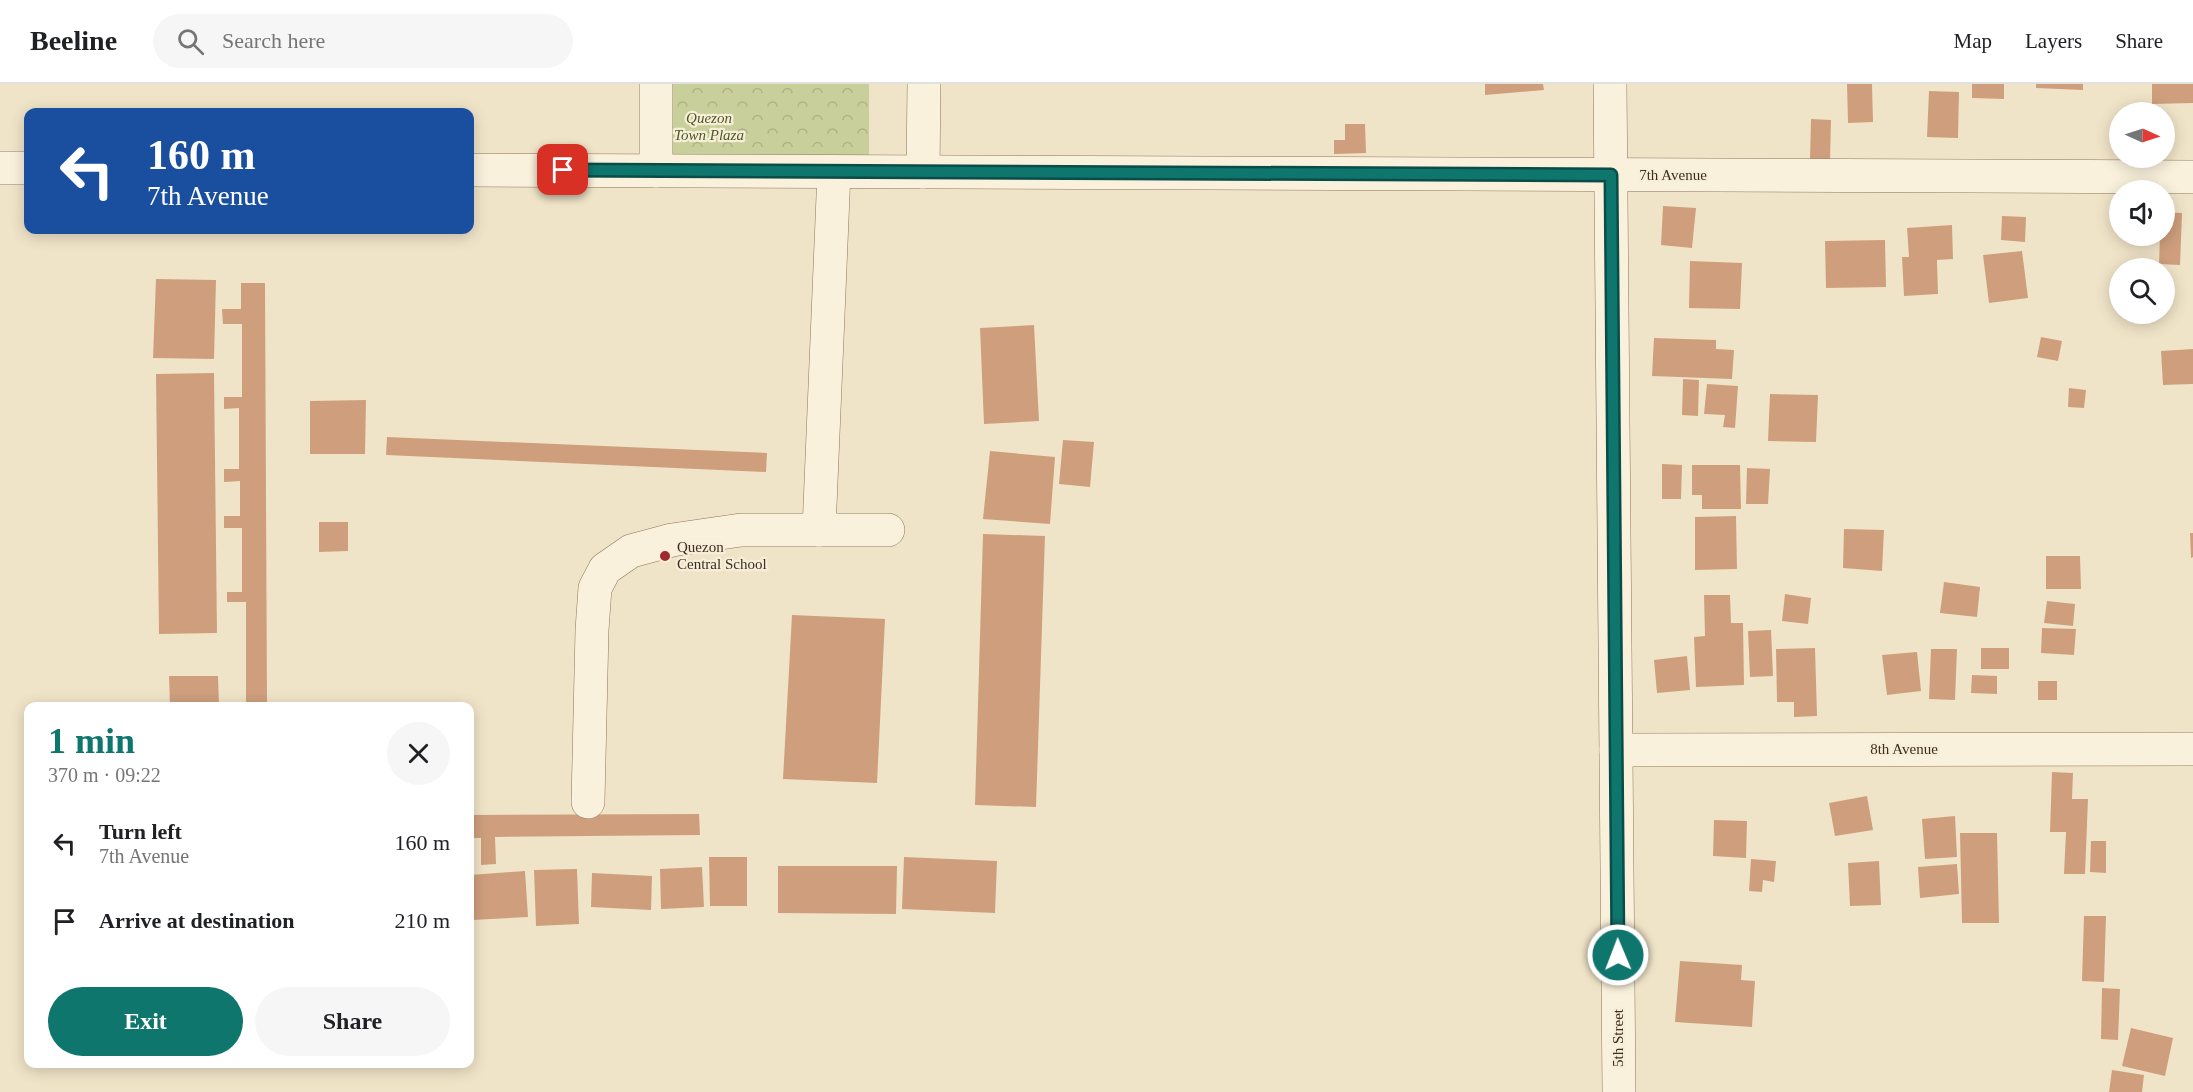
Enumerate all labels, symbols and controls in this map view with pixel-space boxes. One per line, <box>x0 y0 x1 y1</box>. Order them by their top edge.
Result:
search box <box>153 14 573 68</box>
text: Beeline <box>30 25 117 56</box>
icon: search <box>174 25 207 58</box>
text: Search here <box>222 28 325 53</box>
text: Map <box>1954 29 1992 53</box>
text: Layers <box>2025 29 2082 53</box>
text: Share <box>2115 29 2163 53</box>
north arrow <box>2109 102 2175 168</box>
map controls <box>2109 102 2175 324</box>
park label: Quezon Town Plaza <box>674 110 744 143</box>
icon: left <box>48 132 126 210</box>
text: 160 m <box>147 132 256 178</box>
pin <box>537 144 588 195</box>
icon: arrive <box>546 153 579 186</box>
street label: 7th Avenue <box>1639 167 1707 183</box>
button: sound <box>2109 180 2175 246</box>
text: 7th Avenue <box>147 181 269 211</box>
button: search <box>2109 258 2175 324</box>
place label: Quezon Central School <box>677 539 767 572</box>
marker: Quezon Central School <box>658 549 672 563</box>
text: 1 min <box>48 721 135 761</box>
button: close <box>387 722 450 785</box>
street label: 8th Avenue <box>1870 741 1938 757</box>
text: 370 m · 09:22 <box>48 764 161 786</box>
text: Turn left <box>99 819 182 844</box>
icon: left <box>48 827 81 860</box>
text: 160 m <box>394 830 450 855</box>
text: 7th Avenue <box>99 845 189 867</box>
icon: arrive <box>48 905 81 938</box>
text: Arrive at destination <box>99 908 295 933</box>
text: 210 m <box>394 908 450 933</box>
position arrow <box>1586 923 1650 987</box>
button: Exit <box>48 987 243 1056</box>
button: Share <box>255 987 450 1056</box>
street label: 5th Street <box>1610 1008 1626 1067</box>

